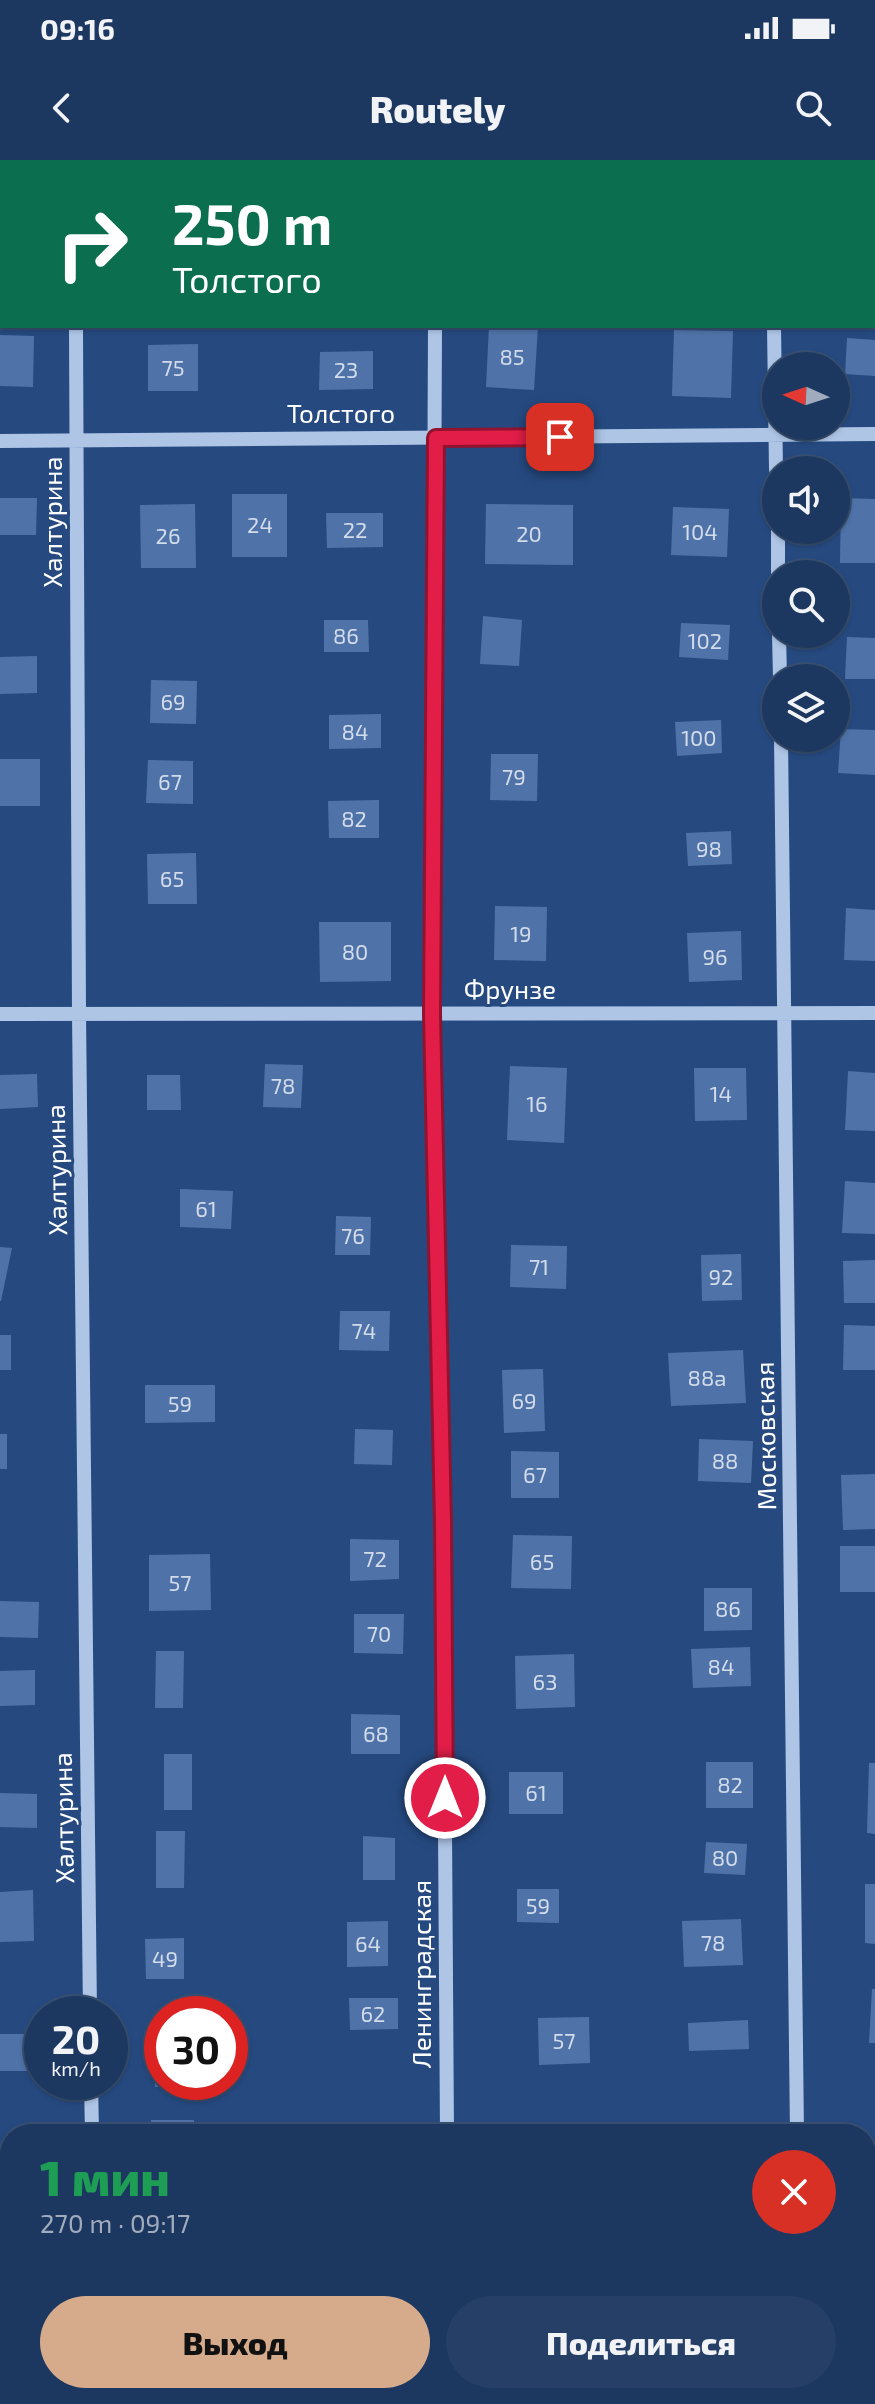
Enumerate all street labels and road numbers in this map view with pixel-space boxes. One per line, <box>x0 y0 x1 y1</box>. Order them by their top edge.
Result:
street label: Толстого <box>287 397 395 428</box>
street label: Халтурина <box>36 456 68 588</box>
street label: Фрунзе <box>464 973 556 1005</box>
street label: Халтурина <box>39 1104 73 1236</box>
street label: Московская <box>748 1361 781 1511</box>
street label: Халтурина <box>46 1752 80 1884</box>
street label: Ленинградская <box>405 1880 436 2068</box>

